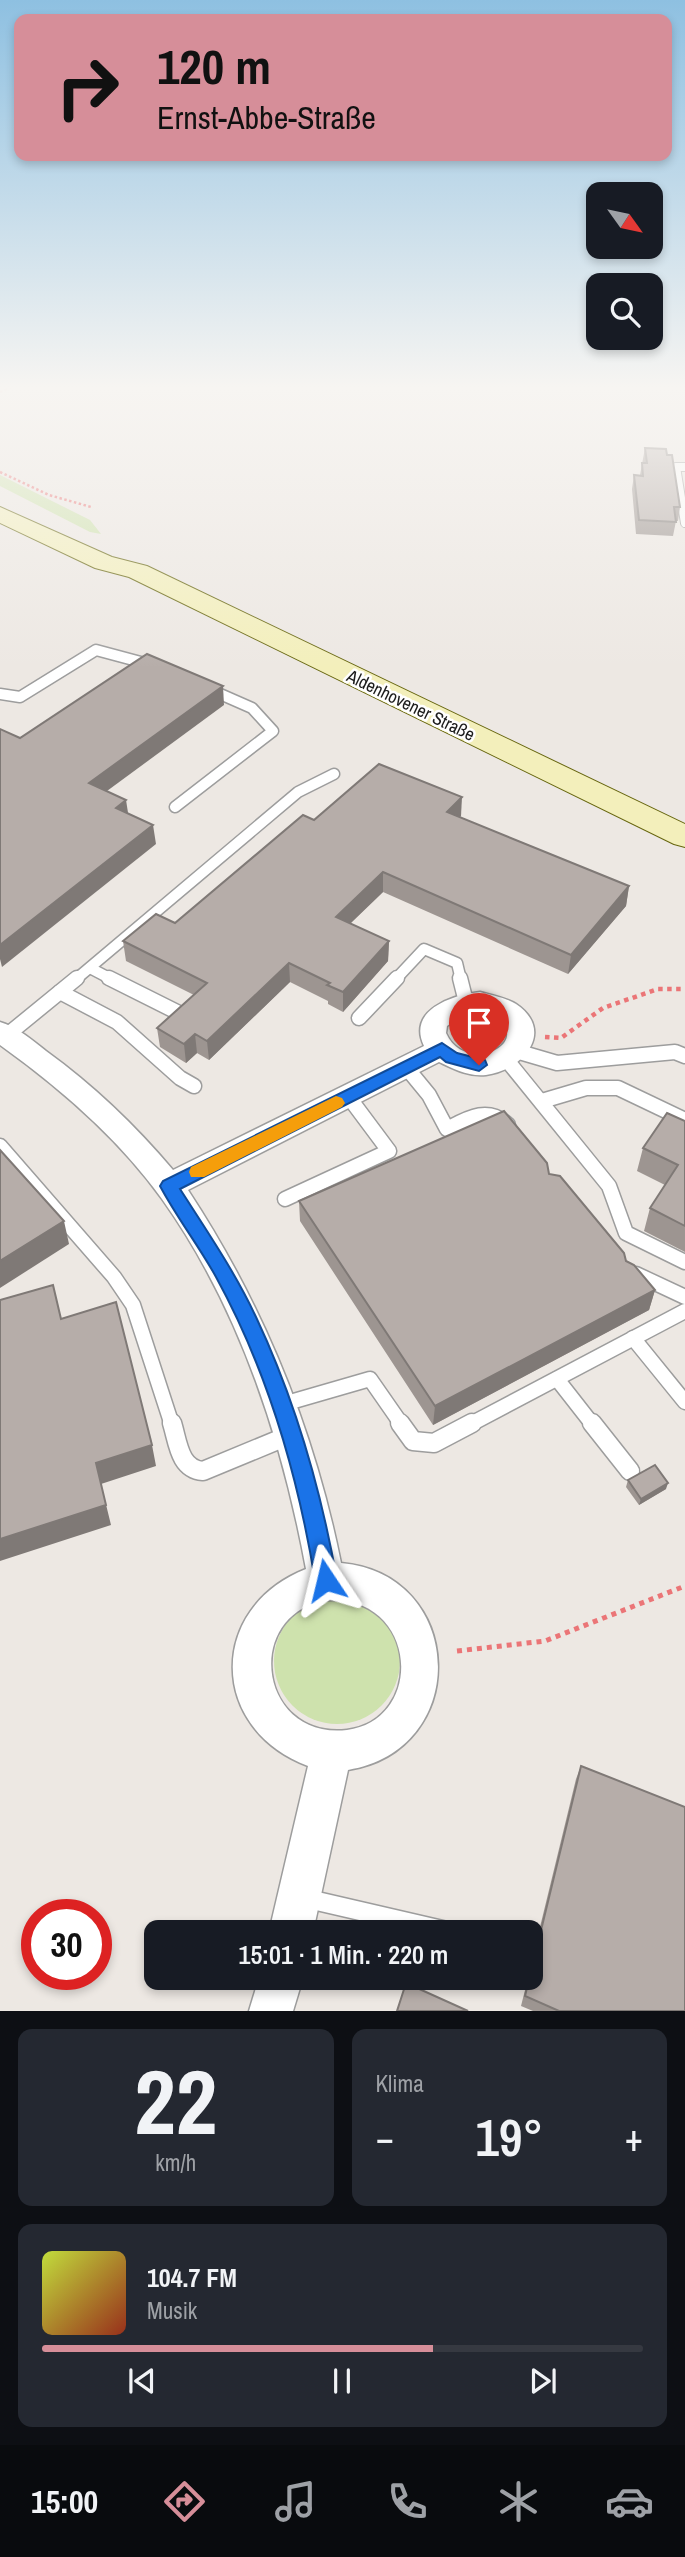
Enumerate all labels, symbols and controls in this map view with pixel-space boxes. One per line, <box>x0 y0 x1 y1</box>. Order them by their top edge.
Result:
text: 120 m <box>157 33 271 99</box>
icon: right <box>42 42 133 133</box>
text: Ernst-Abbe-Straße <box>157 96 376 139</box>
north arrow <box>586 182 663 259</box>
map controls <box>586 182 663 350</box>
button: search <box>586 273 663 350</box>
street label: Aldenhovener Straße <box>342 663 479 747</box>
pin <box>449 993 509 1065</box>
icon: arrive <box>460 1004 498 1042</box>
position arrow <box>289 1543 363 1617</box>
speed limit sign: 30 <box>21 1899 112 1990</box>
text: 15:01 · 1 Min. · 220 m <box>239 1937 448 1972</box>
text: 22 <box>134 2040 217 2162</box>
text: Klima <box>376 2068 424 2099</box>
text: 19° <box>475 2102 543 2172</box>
text: − <box>376 2112 394 2163</box>
text: + <box>625 2112 643 2163</box>
text: km/h <box>155 2147 196 2178</box>
text: 104.7 FM <box>147 2260 237 2295</box>
text: Musik <box>147 2295 197 2326</box>
icon: previous <box>123 2362 161 2400</box>
icon: pause <box>323 2362 361 2400</box>
icon: next <box>524 2362 562 2400</box>
icon: directions <box>160 2477 209 2526</box>
icon: music <box>271 2477 320 2526</box>
icon: phone <box>383 2477 432 2526</box>
icon: climate <box>494 2477 543 2526</box>
icon: car <box>605 2477 654 2526</box>
text: 15:00 <box>31 2480 98 2523</box>

